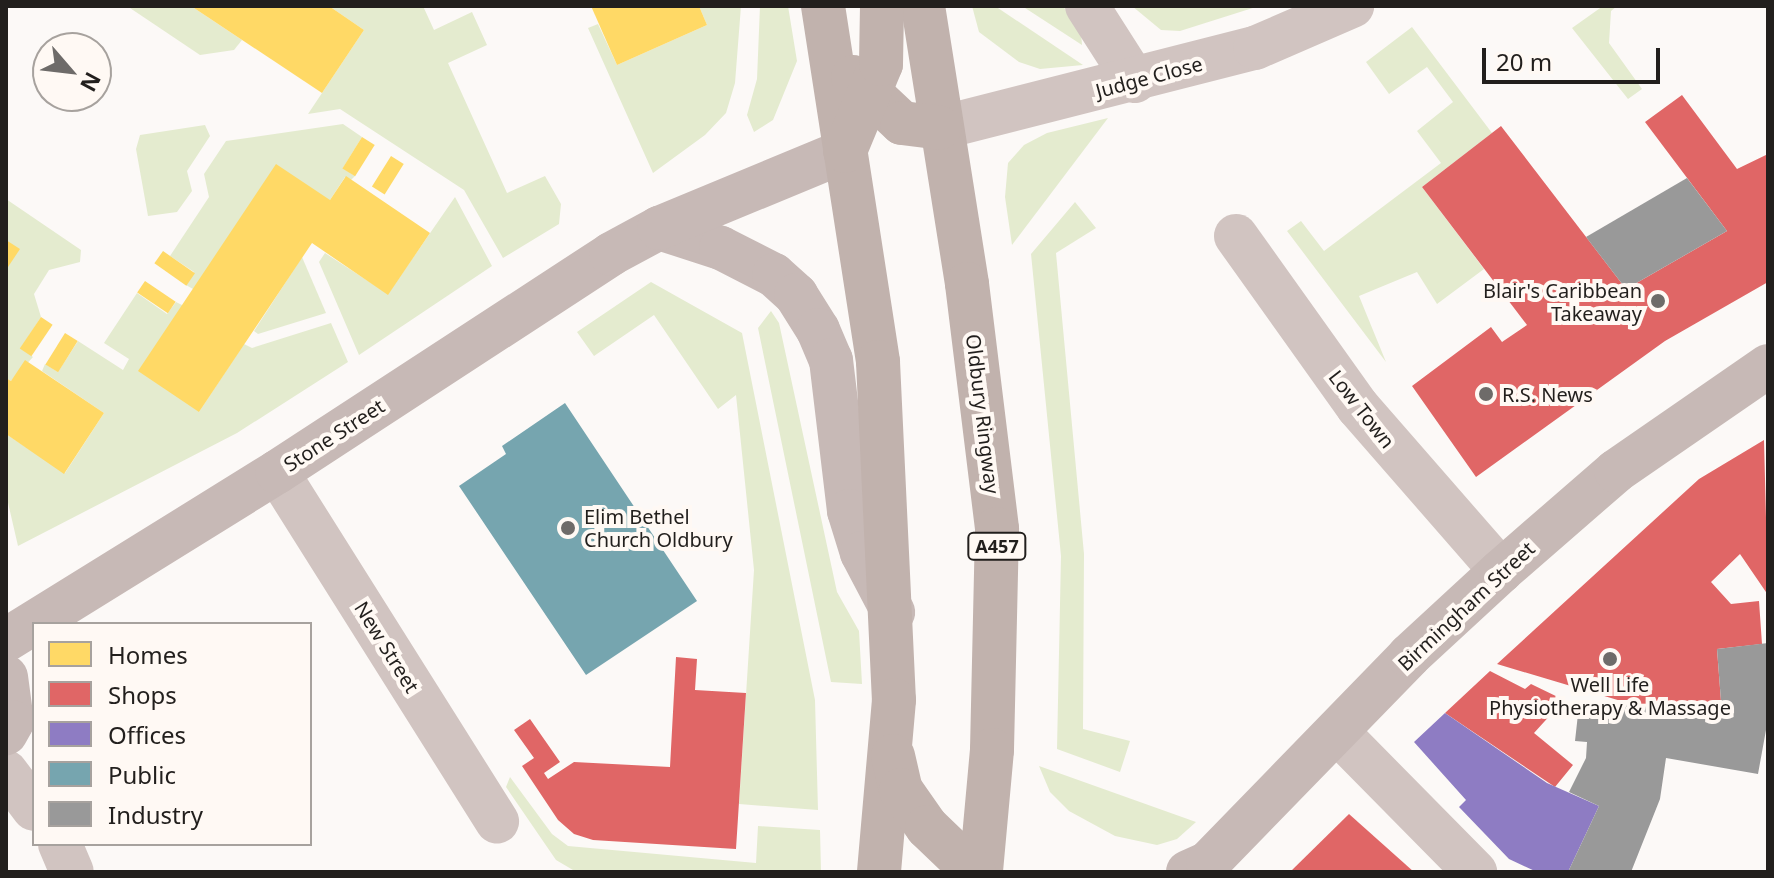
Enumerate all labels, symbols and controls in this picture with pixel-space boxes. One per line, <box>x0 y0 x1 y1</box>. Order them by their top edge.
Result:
north arrow <box>32 32 112 112</box>
scale bar <box>1486 32 1664 82</box>
text: 20 m <box>1496 45 1552 78</box>
street label: Judge Close <box>1093 51 1205 103</box>
text: N <box>74 67 109 97</box>
place label: Blair's Caribbean Takeaway <box>1483 278 1642 325</box>
marker: Blair's Caribbean Takeaway <box>1649 292 1667 310</box>
street label: Oldbury Ringway <box>961 333 1005 495</box>
street label: Low Town <box>1324 365 1400 453</box>
place label: R.S. News <box>1502 382 1593 406</box>
marker: R.S. News <box>1477 385 1495 403</box>
street label: Stone Street <box>279 394 389 476</box>
place label: Elim Bethel Church Oldbury <box>584 504 733 551</box>
marker: Elim Bethel Church Oldbury <box>559 519 577 537</box>
road number: A457 <box>967 532 1027 560</box>
street label: Birmingham Street <box>1393 536 1539 676</box>
street label: New Street <box>350 597 424 697</box>
legend <box>32 622 312 846</box>
text: Homes <box>108 638 188 671</box>
marker: Well Life Physiotherapy & Massage <box>1601 650 1619 668</box>
place label: Well Life Physiotherapy & Massage <box>1489 672 1731 719</box>
text: Shops <box>108 678 177 711</box>
text: Offices <box>108 718 186 751</box>
text: Public <box>108 758 176 791</box>
text: Industry <box>108 798 203 831</box>

